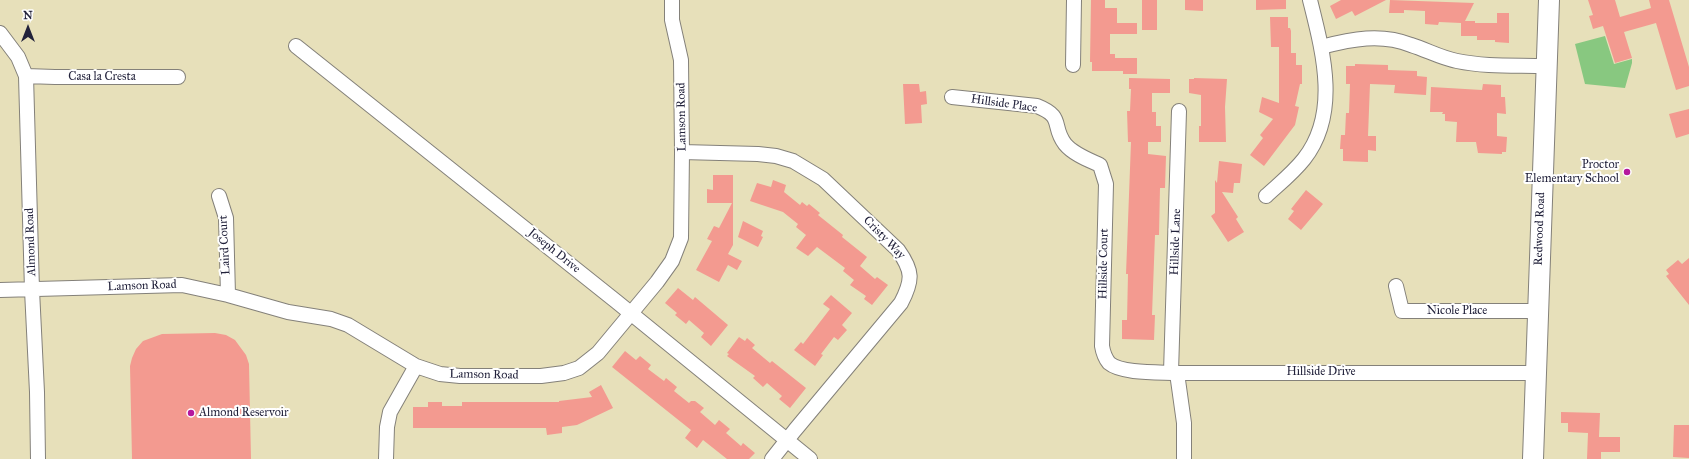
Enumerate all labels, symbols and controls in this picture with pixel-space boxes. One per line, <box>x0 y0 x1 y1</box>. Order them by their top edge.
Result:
north arrow <box>8 8 48 48</box>
text: N <box>23 9 33 22</box>
street label: Casa la Cresta <box>68 70 136 84</box>
street label: Lamson Road <box>674 82 690 152</box>
street label: Hillside Place <box>970 92 1038 116</box>
place label: Proctor Elementary School <box>1525 158 1619 186</box>
marker: Proctor Elementary School <box>1622 167 1632 177</box>
street label: Redwood Road <box>1532 192 1548 266</box>
street label: Almond Road <box>23 208 39 276</box>
street label: Hillside Lane <box>1168 208 1184 276</box>
street label: Cristy Way <box>860 214 908 262</box>
street label: Laird Court <box>216 215 234 275</box>
street label: Joseph Drive <box>525 226 583 276</box>
street label: Hillside Court <box>1096 228 1112 300</box>
street label: Lamson Road <box>107 278 177 294</box>
street label: Nicole Place <box>1427 304 1487 318</box>
street label: Hillside Drive <box>1286 365 1356 379</box>
street label: Lamson Road <box>449 367 519 383</box>
place label: Almond Reservoir <box>199 406 289 420</box>
marker: Almond Reservoir <box>186 408 196 418</box>

